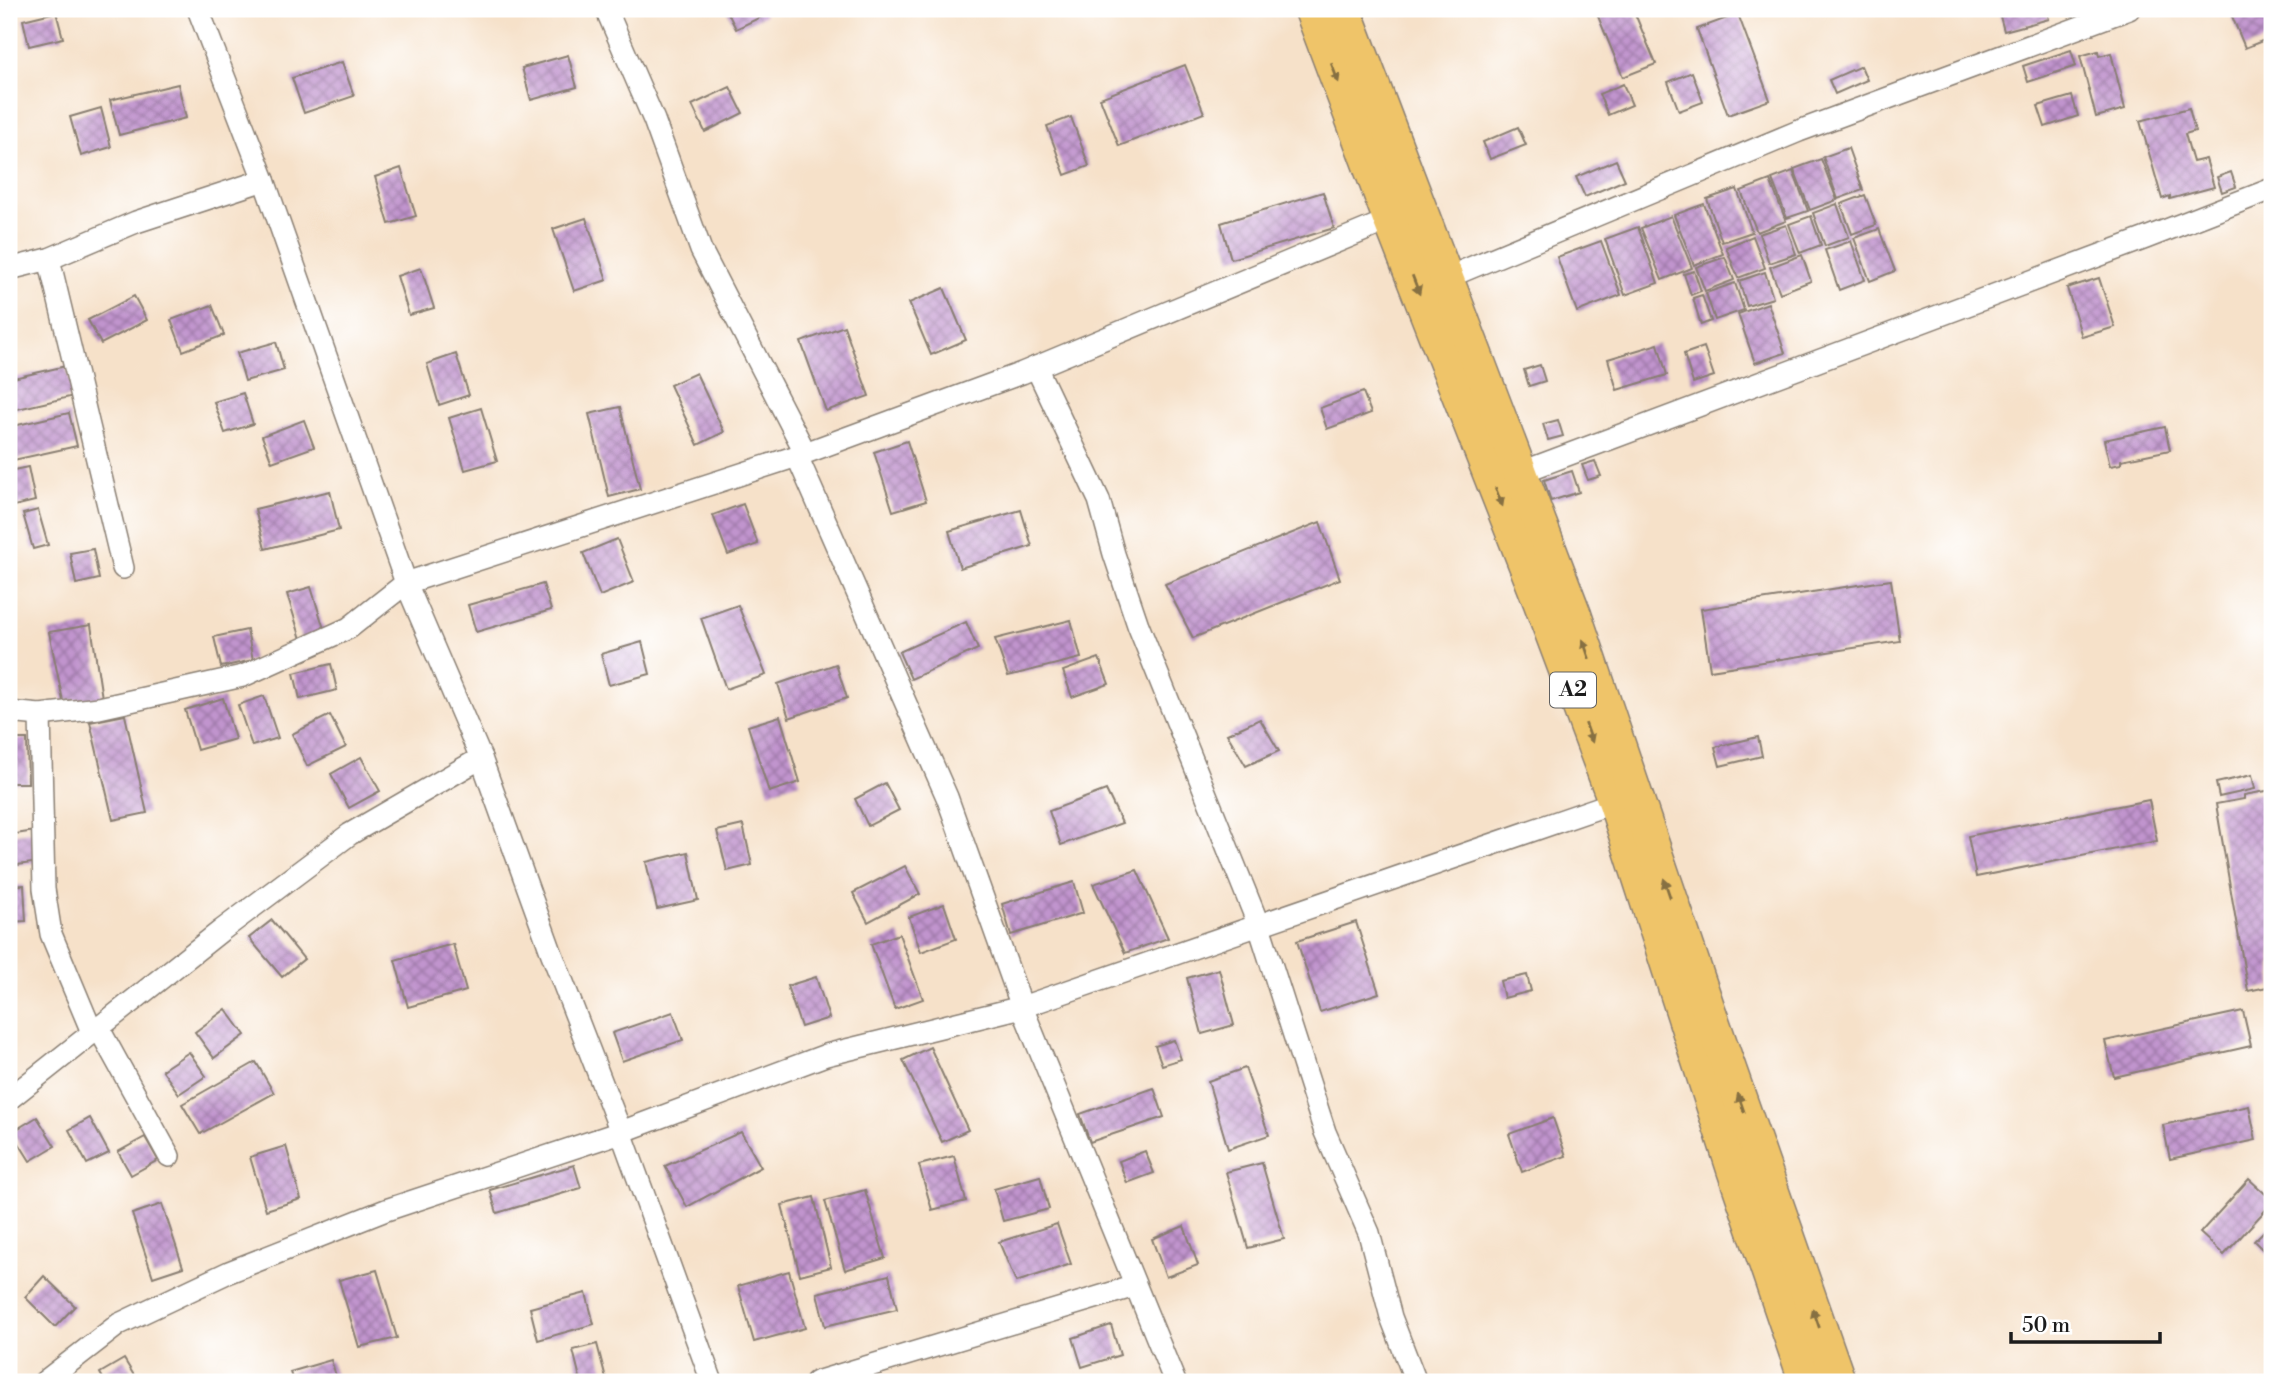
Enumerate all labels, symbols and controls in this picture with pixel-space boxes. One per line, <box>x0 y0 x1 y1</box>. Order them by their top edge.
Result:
one-way arrow <box>1330 62 1341 83</box>
one-way arrow <box>1410 275 1421 296</box>
one-way arrow <box>1493 487 1504 508</box>
one-way arrow <box>1581 639 1591 660</box>
road number: A2 <box>1550 672 1596 708</box>
one-way arrow <box>1583 722 1594 743</box>
one-way arrow <box>1661 877 1672 898</box>
one-way arrow <box>1735 1093 1746 1114</box>
scale bar <box>2011 1300 2160 1344</box>
one-way arrow <box>1810 1307 1821 1328</box>
text: 50 m <box>2022 1313 2070 1339</box>

